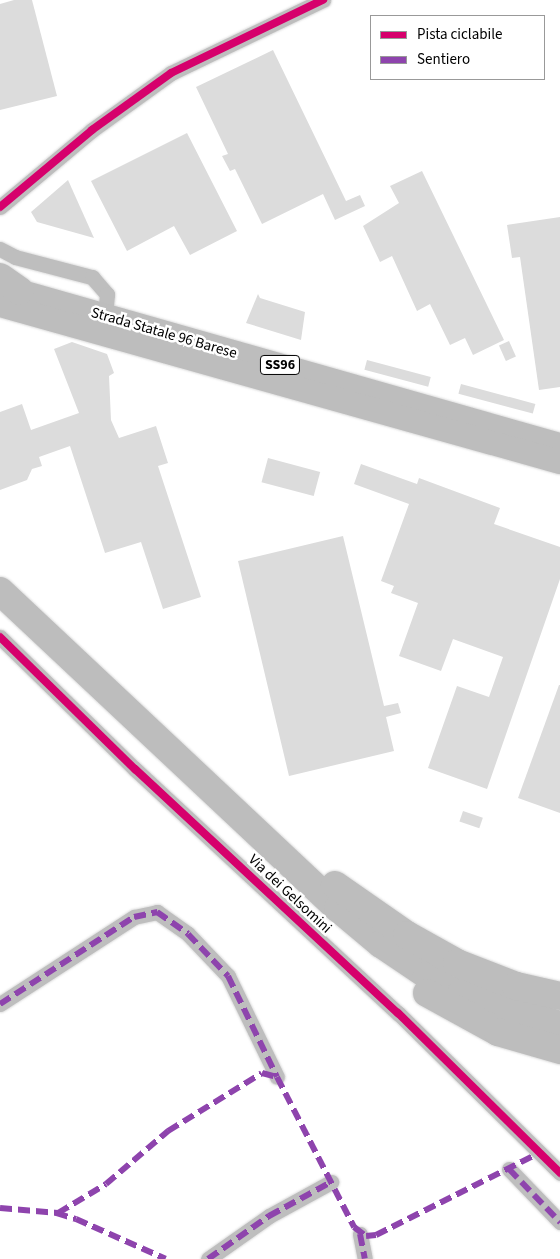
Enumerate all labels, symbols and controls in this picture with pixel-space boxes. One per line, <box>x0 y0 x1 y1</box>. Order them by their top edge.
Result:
legend <box>370 15 545 80</box>
text: Pista ciclabile <box>417 24 502 45</box>
text: Sentiero <box>417 49 470 70</box>
street label: Strada Statale 96 Barese <box>89 304 239 362</box>
road number: SS96 <box>259 354 301 376</box>
street label: Via dei Gelsomini <box>245 851 335 937</box>

